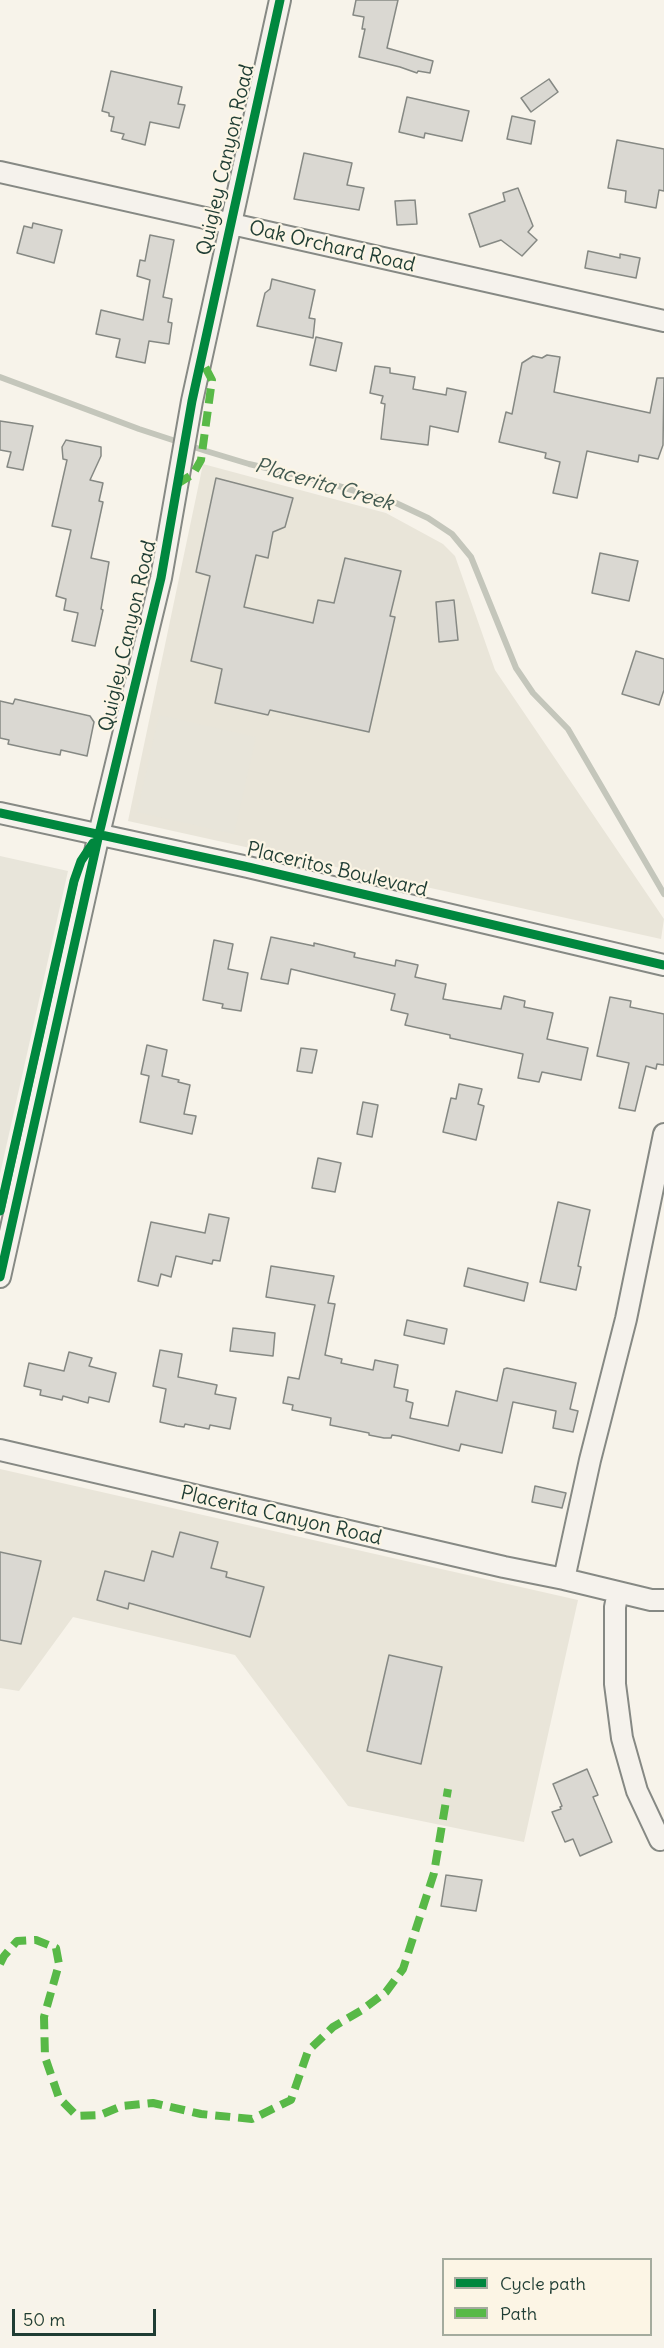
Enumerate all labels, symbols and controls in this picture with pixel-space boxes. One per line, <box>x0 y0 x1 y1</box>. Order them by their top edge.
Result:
street label: Quigley Canyon Road <box>192 62 260 258</box>
street label: Oak Orchard Road <box>247 216 417 278</box>
water label: Placerita Creek <box>252 453 396 517</box>
street label: Quigley Canyon Road <box>94 538 162 734</box>
street label: Placeritos Boulevard <box>244 838 430 902</box>
street label: Placerita Canyon Road <box>178 1481 384 1551</box>
legend <box>442 2258 652 2336</box>
text: Cycle path <box>500 2272 586 2295</box>
scale bar <box>15 2297 159 2335</box>
text: Path <box>500 2302 537 2325</box>
text: 50 m <box>23 2308 65 2331</box>

